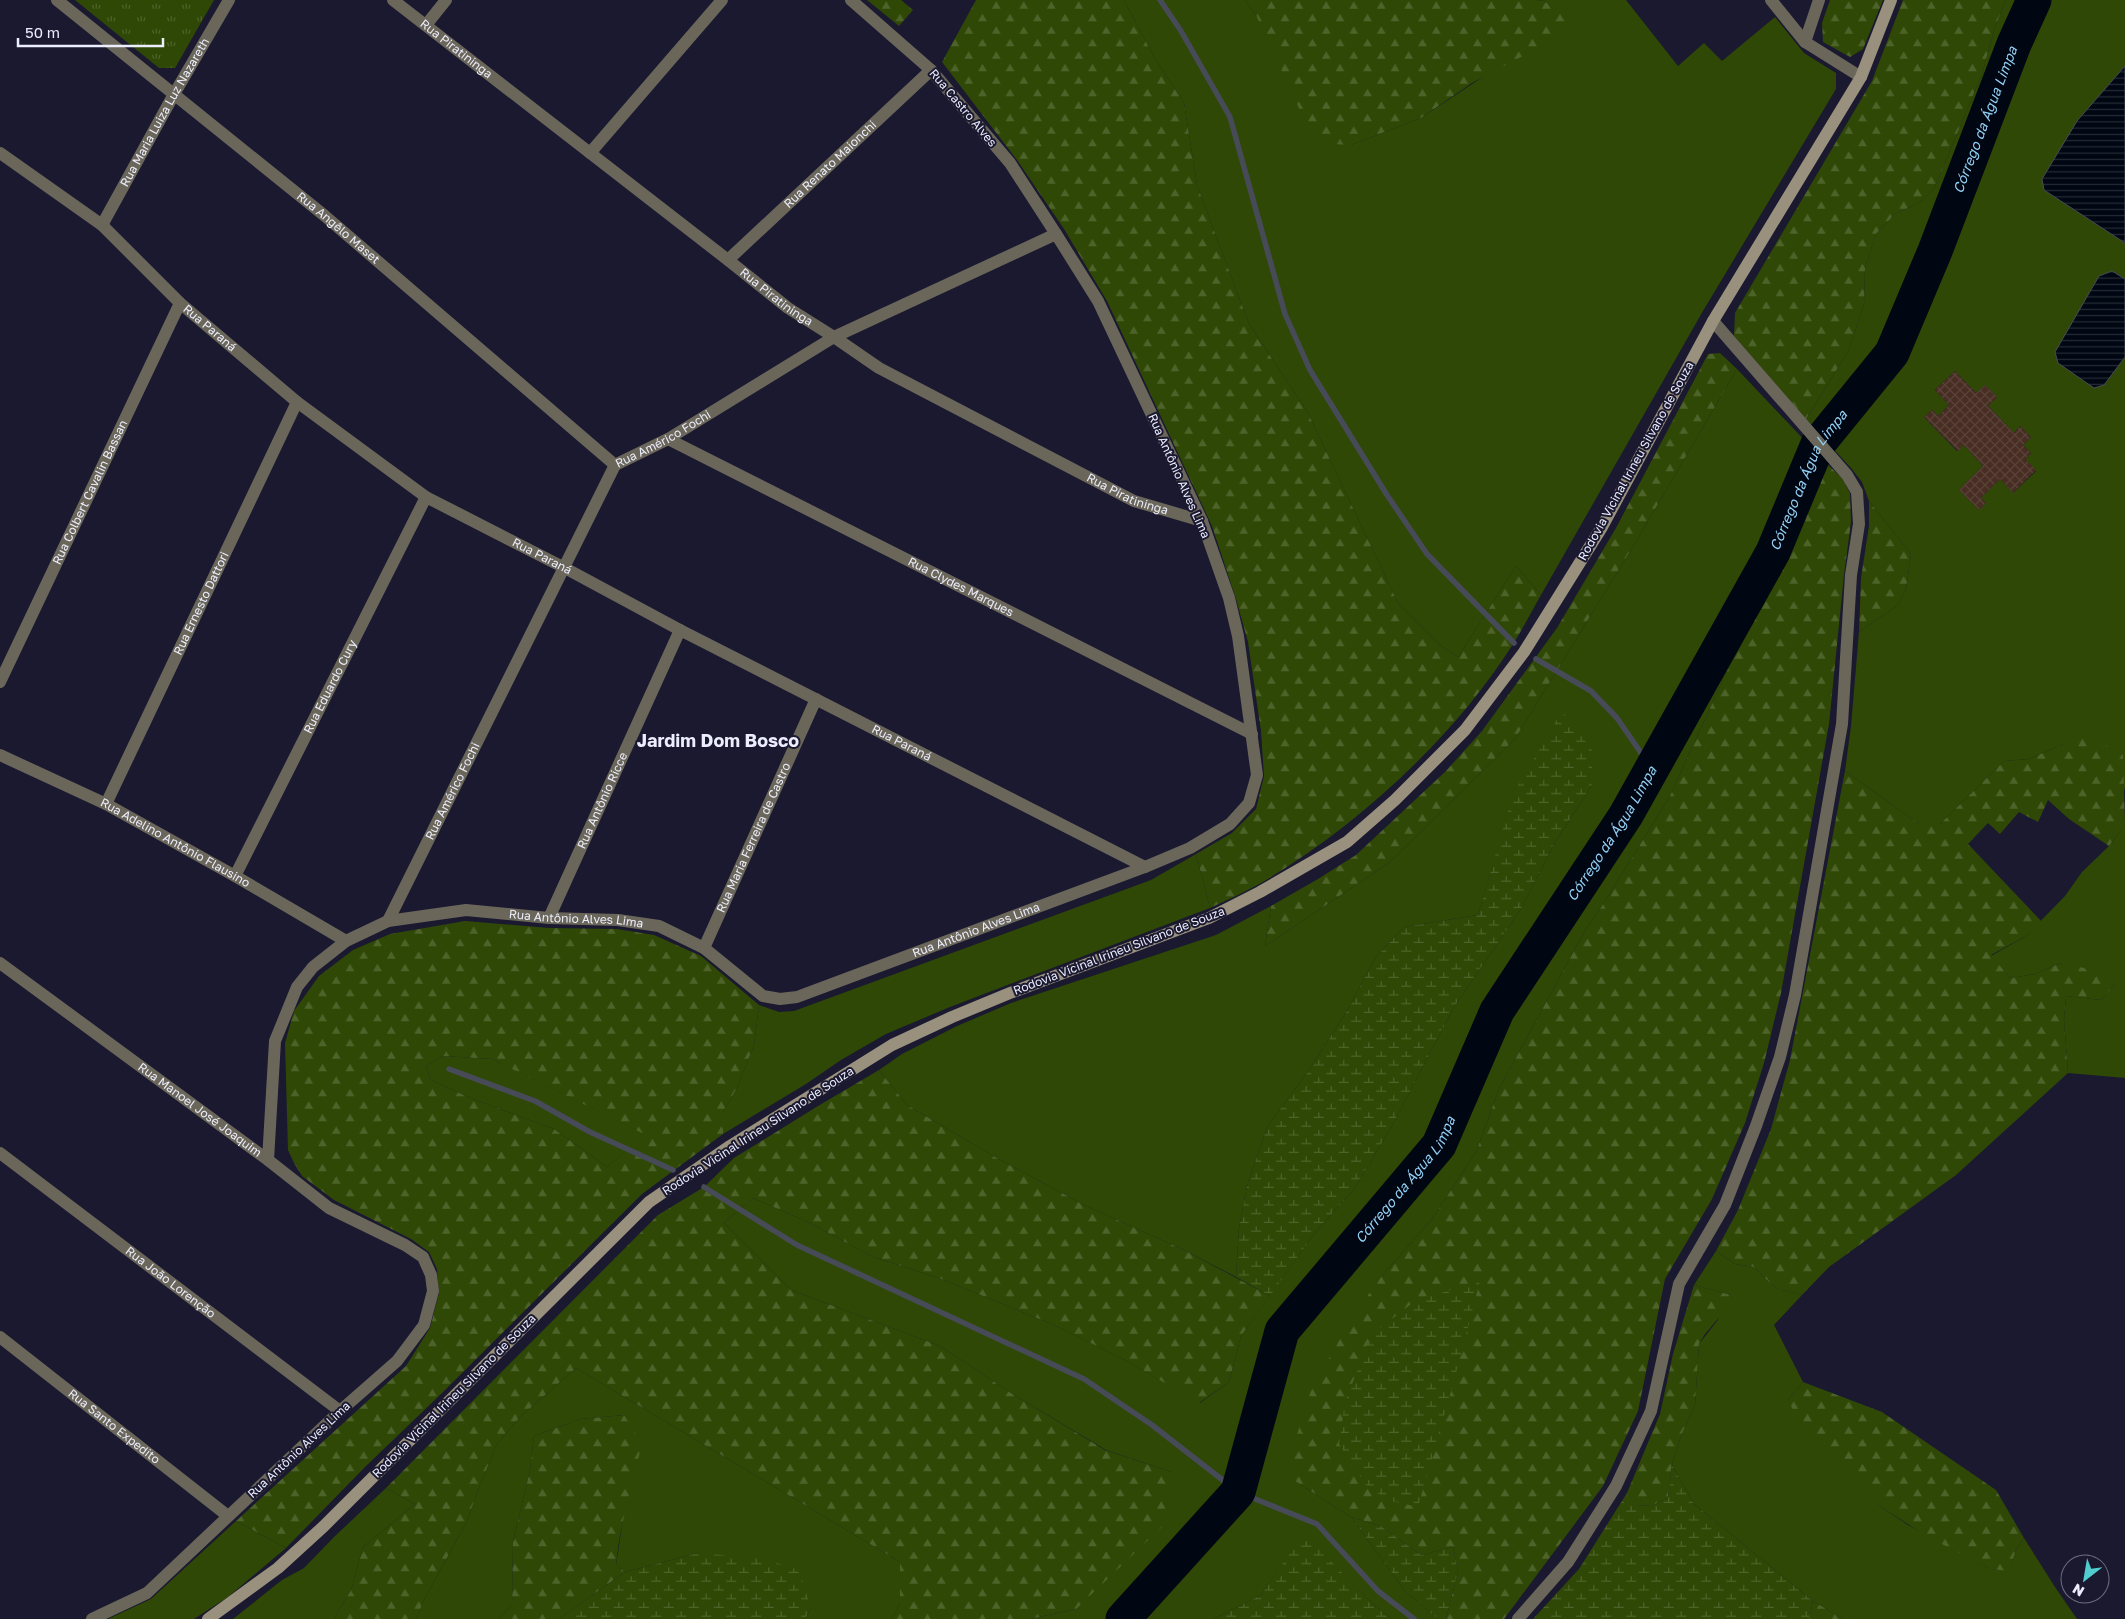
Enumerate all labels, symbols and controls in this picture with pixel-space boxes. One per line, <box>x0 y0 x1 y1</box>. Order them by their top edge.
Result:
scale bar <box>18 15 162 47</box>
street label: Rua Piratininga <box>417 16 496 81</box>
text: 50 m <box>25 23 60 41</box>
street label: Rua Maria Luiza Luz Nazareth <box>117 35 212 189</box>
water label: Córrego da Água Limpa <box>1949 43 2021 195</box>
street label: Rua Castro Alves <box>926 66 1000 150</box>
street label: Rua Renato Maionchi <box>781 117 879 211</box>
street label: Rua Angêlo Maset <box>294 188 383 267</box>
street label: Rua Piratininga <box>737 264 816 329</box>
street label: Rua Paraná <box>180 301 240 354</box>
street label: Rodovia Vicinal Irineu Silvano de Souza <box>1574 359 1697 563</box>
water label: Córrego da Água Limpa <box>1766 405 1851 553</box>
street label: Rua Américo Fochi <box>613 407 713 471</box>
street label: Rua Antônio Alves Lima <box>1145 411 1214 540</box>
street label: Rua Colbert Cavalin Bassan <box>49 417 130 567</box>
street label: Rua Piratininga <box>1084 470 1170 518</box>
street label: Rua Paraná <box>510 534 575 577</box>
street label: Rua Ernesto Dattori <box>170 549 232 657</box>
street label: Rua Clydes Marques <box>906 553 1016 619</box>
street label: Rua Eduardo Cury <box>300 637 360 736</box>
street label: Rua Paraná <box>869 721 934 764</box>
district label: Jardim Dom Bosco <box>637 729 799 751</box>
street label: Rua Américo Fochi <box>422 740 483 842</box>
street label: Rua Antônio Ricce <box>573 750 630 851</box>
street label: Rua Maria Ferreira de Castro <box>713 760 793 915</box>
water label: Córrego da Água Limpa <box>1563 762 1660 904</box>
street label: Rua Adelino Antônio Flausino <box>98 794 253 890</box>
street label: Rua Antônio Alves Lima <box>910 899 1042 960</box>
street label: Rodovia Vicinal Irineu Silvano de Souza <box>1011 903 1227 998</box>
street label: Rua Antônio Alves Lima <box>508 906 644 931</box>
street label: Rua Manoel José Joaquim <box>135 1059 265 1160</box>
street label: Rodovia Vicinal Irineu Silvano de Souza <box>659 1063 856 1198</box>
water label: Córrego da Água Limpa <box>1351 1113 1459 1246</box>
street label: Rua João Lorenção <box>123 1243 219 1321</box>
street label: Rodovia Vicinal Irineu Silvano de Souza <box>369 1311 539 1481</box>
street label: Rua Santo Expedito <box>65 1385 163 1467</box>
street label: Rua Antônio Alves Lima <box>244 1398 353 1501</box>
north arrow <box>2060 1554 2110 1604</box>
text: N <box>2069 1581 2087 1601</box>

